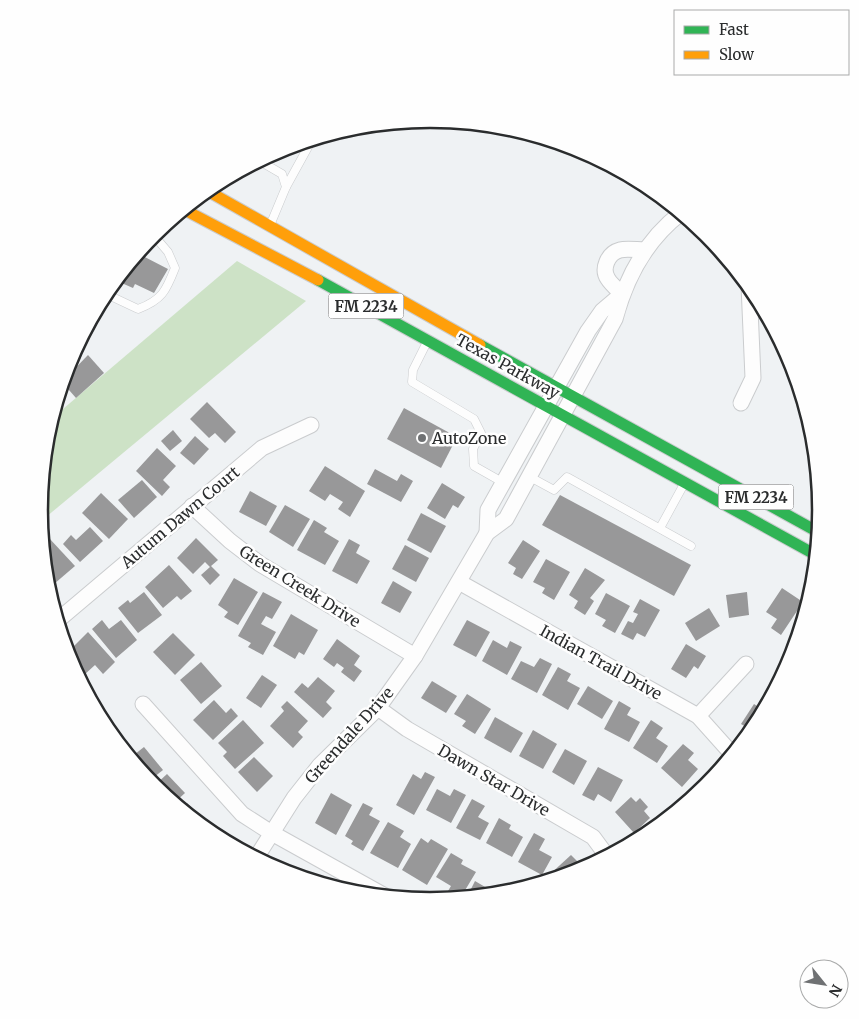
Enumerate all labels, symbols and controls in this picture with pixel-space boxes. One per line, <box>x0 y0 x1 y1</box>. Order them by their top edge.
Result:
legend <box>674 10 849 75</box>
text: Fast <box>719 20 749 39</box>
text: Slow <box>719 45 754 64</box>
road number: FM 2234 <box>328 294 404 318</box>
street label: Texas Parkway <box>453 329 564 403</box>
place label: AutoZone <box>431 428 506 448</box>
marker: AutoZone <box>416 432 428 444</box>
street label: Autum Dawn Court <box>116 461 244 573</box>
road number: FM 2234 <box>718 484 794 510</box>
street label: Green Creek Drive <box>236 541 364 631</box>
street label: Indian Trail Drive <box>537 620 665 704</box>
street label: Greendale Drive <box>300 683 398 787</box>
street label: Dawn Star Drive <box>435 740 553 820</box>
north arrow <box>799 959 849 1009</box>
text: N <box>825 981 846 1000</box>

